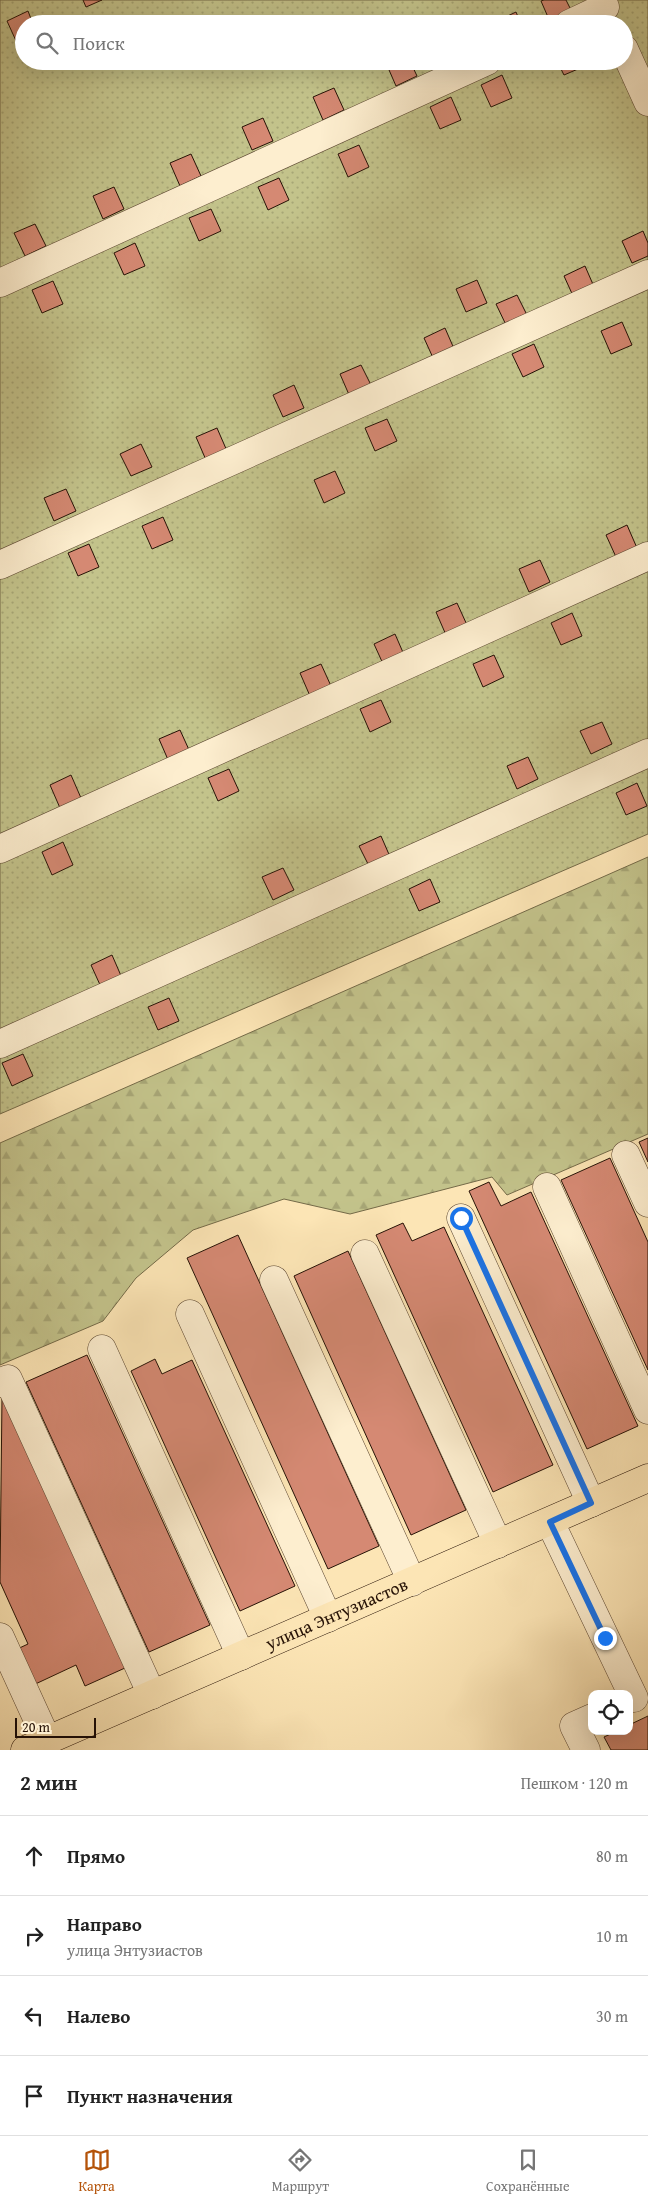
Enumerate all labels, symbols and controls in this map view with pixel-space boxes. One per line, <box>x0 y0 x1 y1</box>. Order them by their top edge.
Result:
search box <box>15 15 633 70</box>
icon: search <box>33 29 61 57</box>
text: Поиск <box>73 29 125 57</box>
route start <box>450 1207 473 1230</box>
street label: улица Энтузиастов <box>260 1570 412 1657</box>
route end <box>594 1627 617 1650</box>
map controls <box>588 1690 633 1735</box>
button: locate <box>588 1690 633 1735</box>
scale bar <box>15 1715 96 1738</box>
text: 20 m <box>22 1717 50 1737</box>
text: 2 мин <box>20 1767 77 1798</box>
text: Пешком · 120 m <box>521 1771 628 1795</box>
icon: ahead <box>20 1842 48 1870</box>
text: Прямо <box>67 1842 125 1870</box>
text: 80 m <box>596 1844 628 1868</box>
text: Направо <box>67 1910 142 1938</box>
icon: right <box>20 1922 48 1950</box>
text: 10 m <box>596 1924 628 1948</box>
text: улица Энтузиастов <box>67 1938 203 1962</box>
icon: left <box>20 2002 48 2030</box>
text: Налево <box>67 2002 130 2030</box>
text: 30 m <box>596 2004 628 2028</box>
icon: arrive <box>20 2082 48 2110</box>
text: Пункт назначения <box>67 2082 233 2110</box>
tab: Карта <box>79 2146 115 2196</box>
tab: Маршрут <box>272 2146 329 2196</box>
tab: Сохранённые <box>486 2146 569 2196</box>

